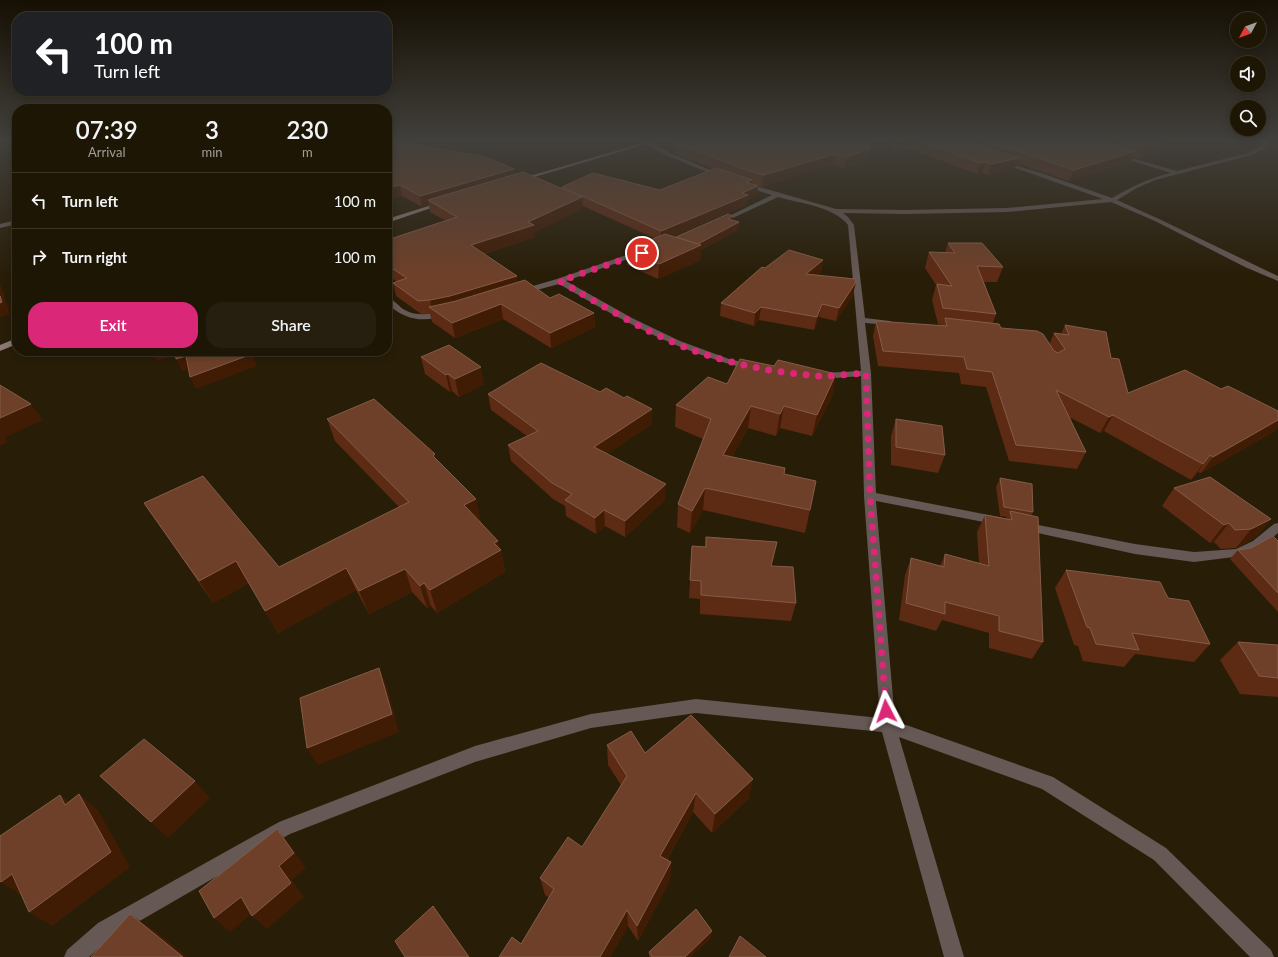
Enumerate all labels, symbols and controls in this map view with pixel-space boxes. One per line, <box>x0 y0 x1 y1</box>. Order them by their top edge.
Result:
north arrow <box>1230 12 1266 48</box>
map controls <box>1230 12 1266 136</box>
text: 100 m <box>94 26 173 60</box>
icon: left <box>28 28 80 80</box>
button: sound <box>1230 56 1266 92</box>
text: Turn left <box>94 60 160 82</box>
button: search <box>1230 100 1266 136</box>
text: 07:39 <box>76 115 138 144</box>
text: 3 <box>205 115 219 144</box>
text: 230 <box>286 115 328 144</box>
text: Arrival <box>88 144 125 160</box>
text: min <box>201 144 223 160</box>
text: m <box>302 144 313 160</box>
icon: left <box>28 190 50 212</box>
text: Turn left <box>62 192 118 210</box>
text: 100 m <box>334 192 376 210</box>
pin <box>625 236 659 270</box>
icon: arrive <box>631 242 653 264</box>
icon: right <box>28 246 50 268</box>
text: Turn right <box>62 248 127 266</box>
text: 100 m <box>334 248 376 266</box>
button: Exit <box>28 302 198 348</box>
button: Share <box>206 302 376 348</box>
position arrow <box>865 690 907 732</box>

